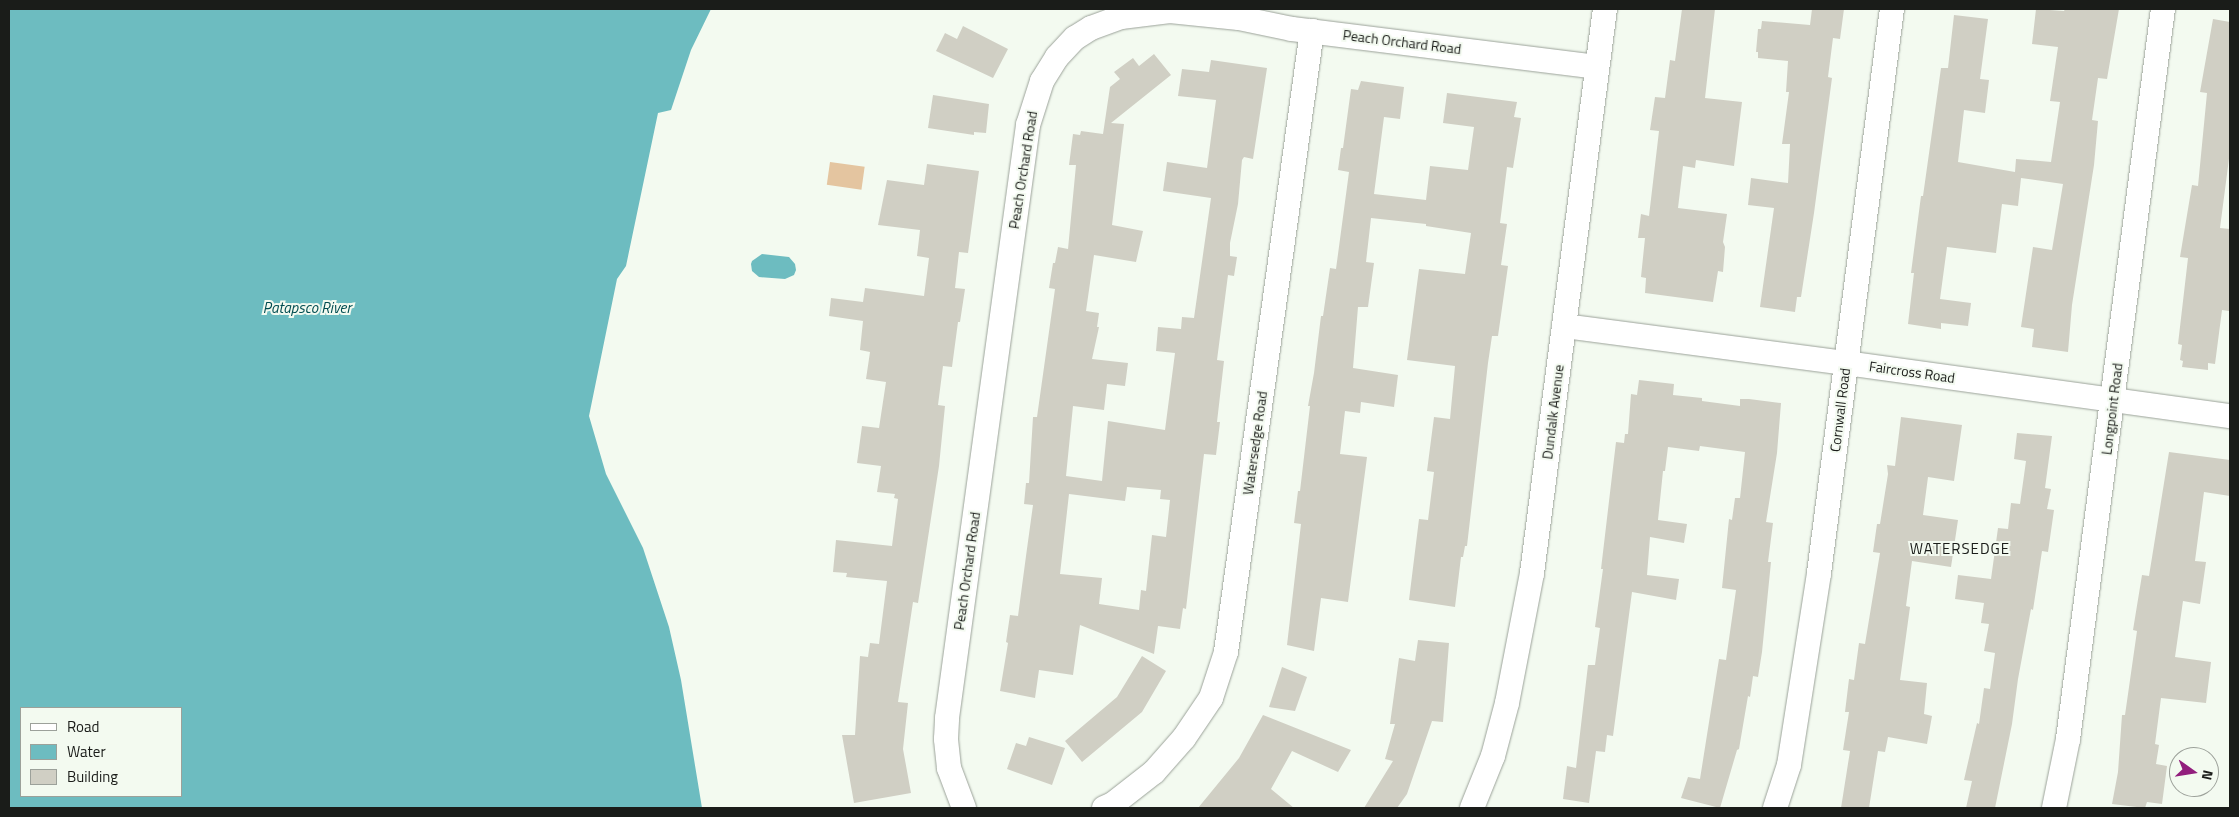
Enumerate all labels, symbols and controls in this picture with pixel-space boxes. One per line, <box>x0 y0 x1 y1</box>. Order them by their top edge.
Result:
street label: Peach Orchard Road <box>1342 26 1462 58</box>
street label: Peach Orchard Road <box>1005 110 1041 230</box>
water label: Patapsco River <box>263 299 351 317</box>
street label: Faircross Road <box>1868 358 1956 386</box>
street label: Longpoint Road <box>2098 362 2126 456</box>
street label: Dundalk Avenue <box>1539 364 1567 460</box>
street label: Cornwall Road <box>1827 367 1853 453</box>
street label: Watersedge Road <box>1239 390 1271 496</box>
street label: Peach Orchard Road <box>950 511 984 631</box>
district label: WATERSEDGE <box>1909 540 2011 558</box>
legend <box>20 707 182 797</box>
text: Road <box>67 715 99 738</box>
text: Water <box>67 740 106 763</box>
north arrow <box>2169 747 2219 797</box>
text: Building <box>67 765 118 788</box>
text: N <box>2197 768 2219 782</box>

